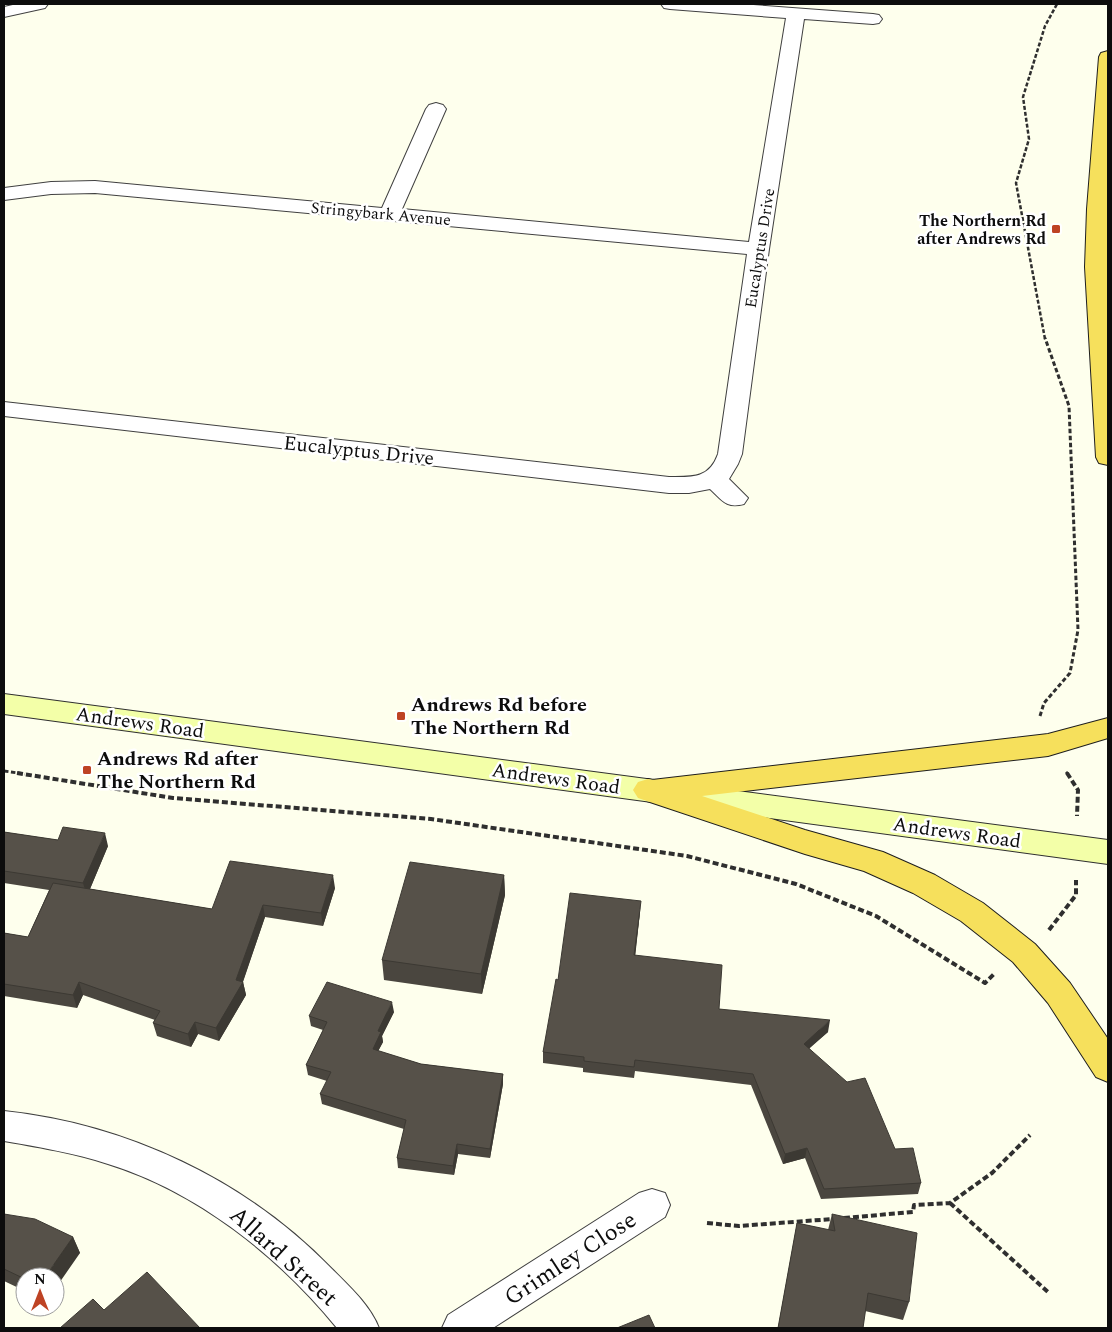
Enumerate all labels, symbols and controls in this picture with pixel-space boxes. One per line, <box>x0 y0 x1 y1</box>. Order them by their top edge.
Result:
street label: Eucalyptus Drive <box>739 187 781 310</box>
street label: Stringybark Avenue <box>310 196 452 232</box>
place label: The Northern Rd after Andrews Rd <box>917 209 1046 251</box>
marker: The Northern Rd after Andrews Rd <box>1050 223 1062 235</box>
street label: Eucalyptus Drive <box>282 428 436 474</box>
place label: Andrews Rd before The Northern Rd <box>411 690 587 743</box>
street label: Andrews Road <box>74 699 206 747</box>
marker: Andrews Rd before The Northern Rd <box>395 710 407 722</box>
place label: Andrews Rd after The Northern Rd <box>97 744 259 797</box>
street label: Andrews Road <box>490 755 622 803</box>
marker: Andrews Rd after The Northern Rd <box>81 764 93 776</box>
street label: Andrews Road <box>891 809 1023 857</box>
street label: Allard Street <box>221 1198 346 1315</box>
street label: Grimley Close <box>497 1202 644 1315</box>
north arrow <box>15 1267 65 1317</box>
text: N <box>34 1269 46 1290</box>

